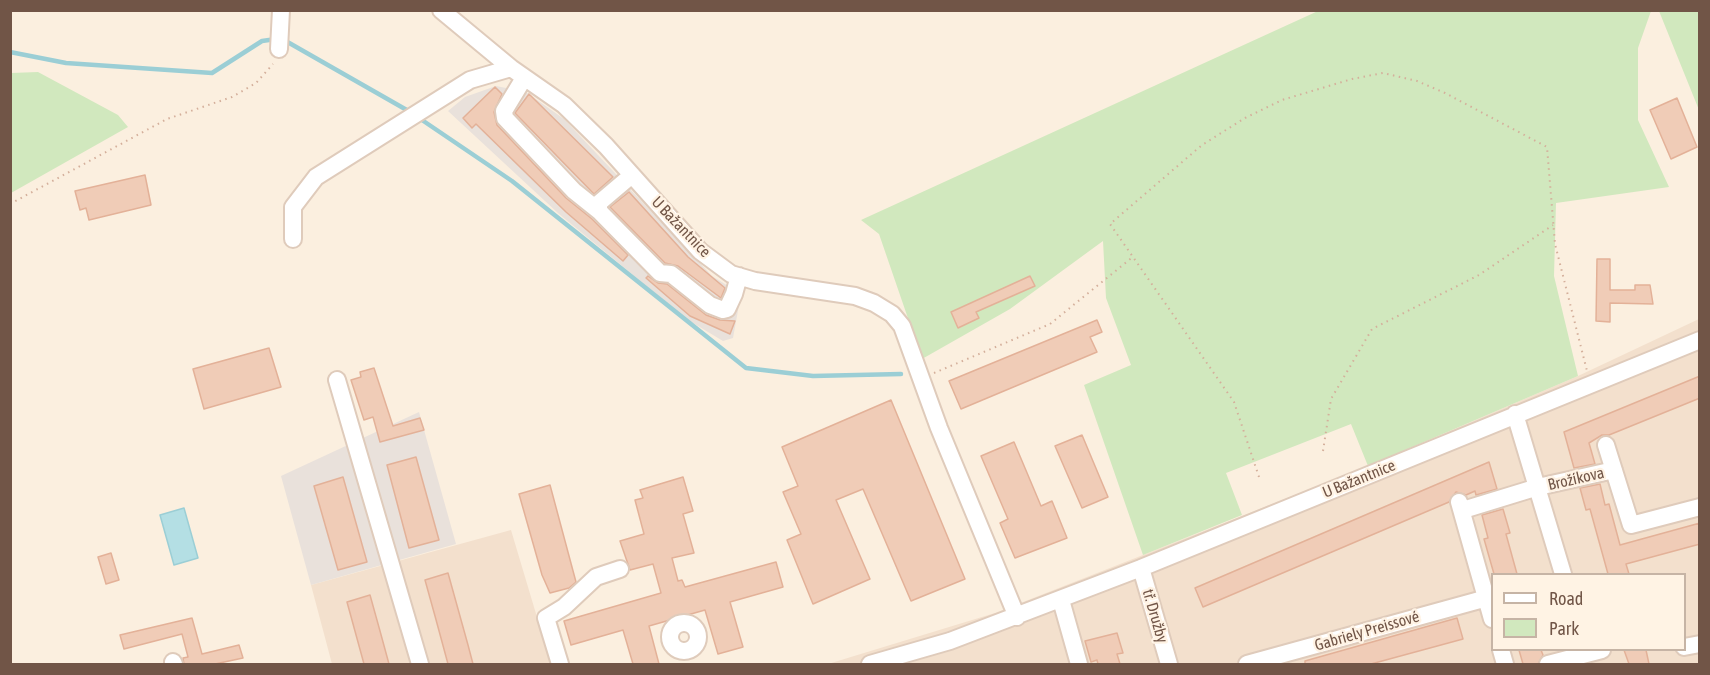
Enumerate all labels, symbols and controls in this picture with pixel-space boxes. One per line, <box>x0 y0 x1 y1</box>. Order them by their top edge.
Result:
street label: U Bažantnice <box>647 193 715 261</box>
street label: U Bažantnice <box>1320 456 1398 502</box>
street label: Brožíkova <box>1546 463 1606 495</box>
legend <box>1491 573 1686 651</box>
street label: tř. Družby <box>1138 587 1172 645</box>
text: Road <box>1549 588 1583 609</box>
street label: Gabriely Preissové <box>1312 607 1422 655</box>
text: Park <box>1549 618 1579 639</box>

